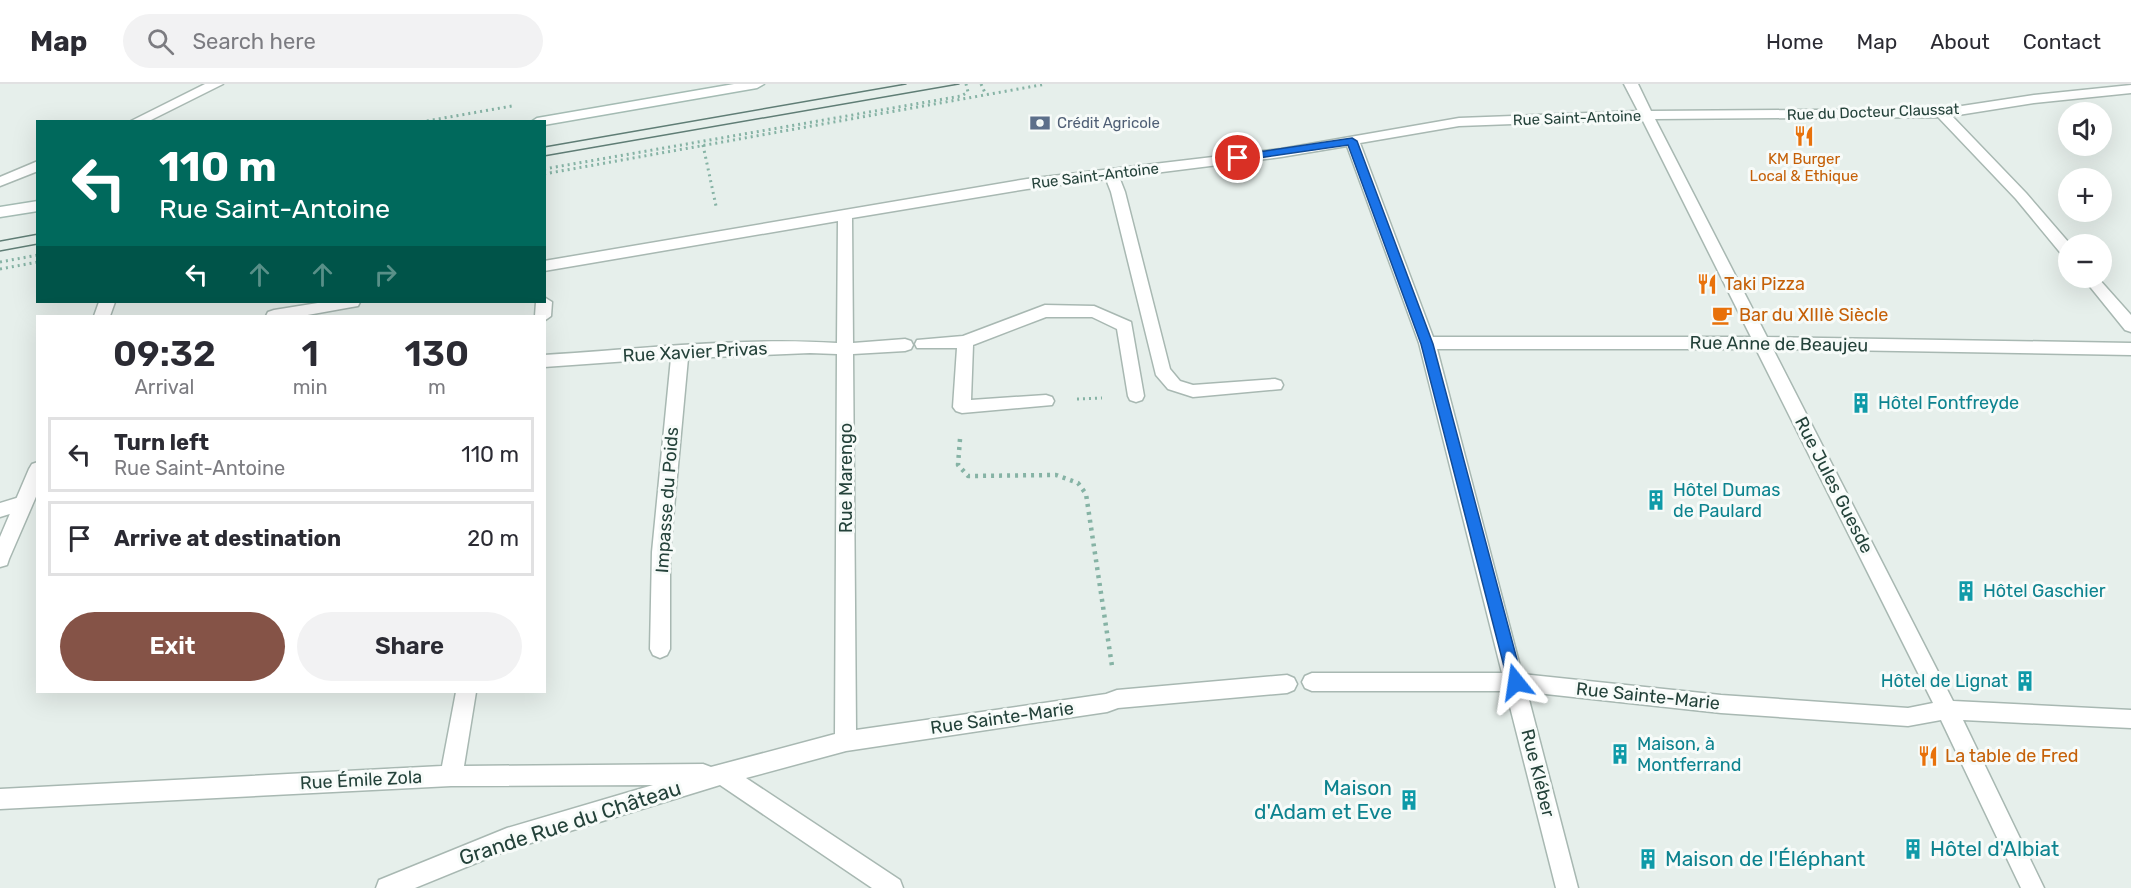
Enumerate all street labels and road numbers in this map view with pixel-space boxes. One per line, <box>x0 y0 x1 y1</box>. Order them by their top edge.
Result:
street label: Rue du Docteur Claussat <box>1787 100 1960 124</box>
street label: Rue Saint-Antoine <box>1513 107 1641 129</box>
street label: Rue Saint-Antoine <box>1030 159 1160 193</box>
street label: Rue Anne de Beaujeu <box>1690 331 1868 357</box>
street label: Rue Xavier Privas <box>622 337 768 367</box>
street label: Rue Jules Guesde <box>1790 413 1878 557</box>
street label: Rue Marengo <box>835 423 857 533</box>
street label: Impasse du Poids <box>651 426 683 574</box>
street label: Rue Sainte-Marie <box>1575 678 1721 714</box>
street label: Rue Sainte-Marie <box>929 697 1075 739</box>
street label: Rue Kléber <box>1516 727 1560 819</box>
street label: Rue Émile Zola <box>299 766 423 794</box>
street label: Grande Rue du Château <box>456 775 684 870</box>

